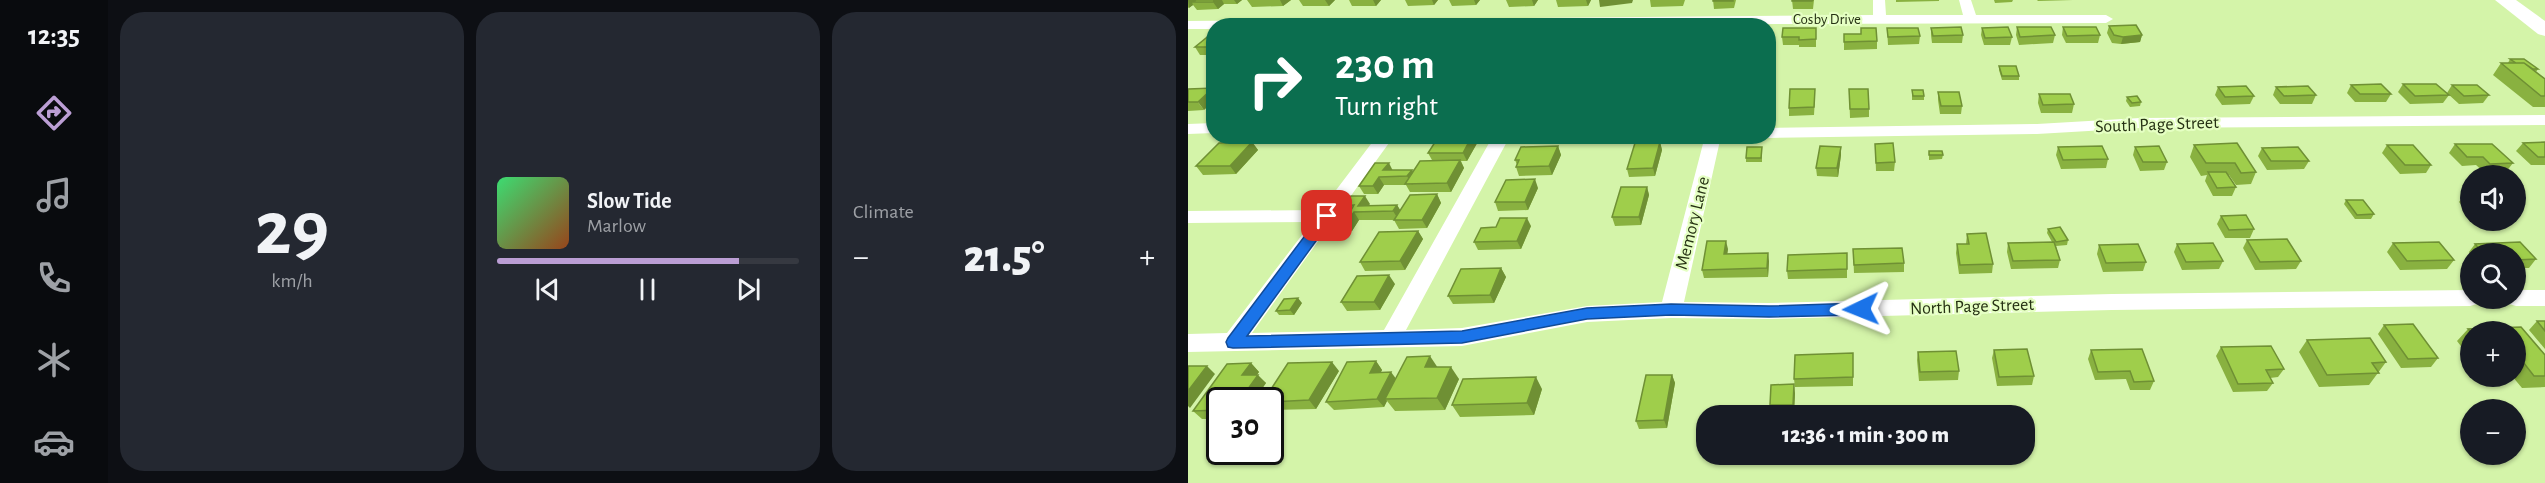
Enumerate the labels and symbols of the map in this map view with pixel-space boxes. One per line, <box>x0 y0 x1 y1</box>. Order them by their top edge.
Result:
street label: Cosby Drive <box>1793 12 1861 27</box>
street label: South Page Street <box>2095 114 2219 136</box>
street label: Memory Lane <box>1673 175 1713 272</box>
pin <box>1301 190 1352 241</box>
position arrow <box>1829 277 1893 341</box>
street label: North Page Street <box>1910 296 2035 318</box>
speed limit sign: 30 <box>1206 387 1284 465</box>

